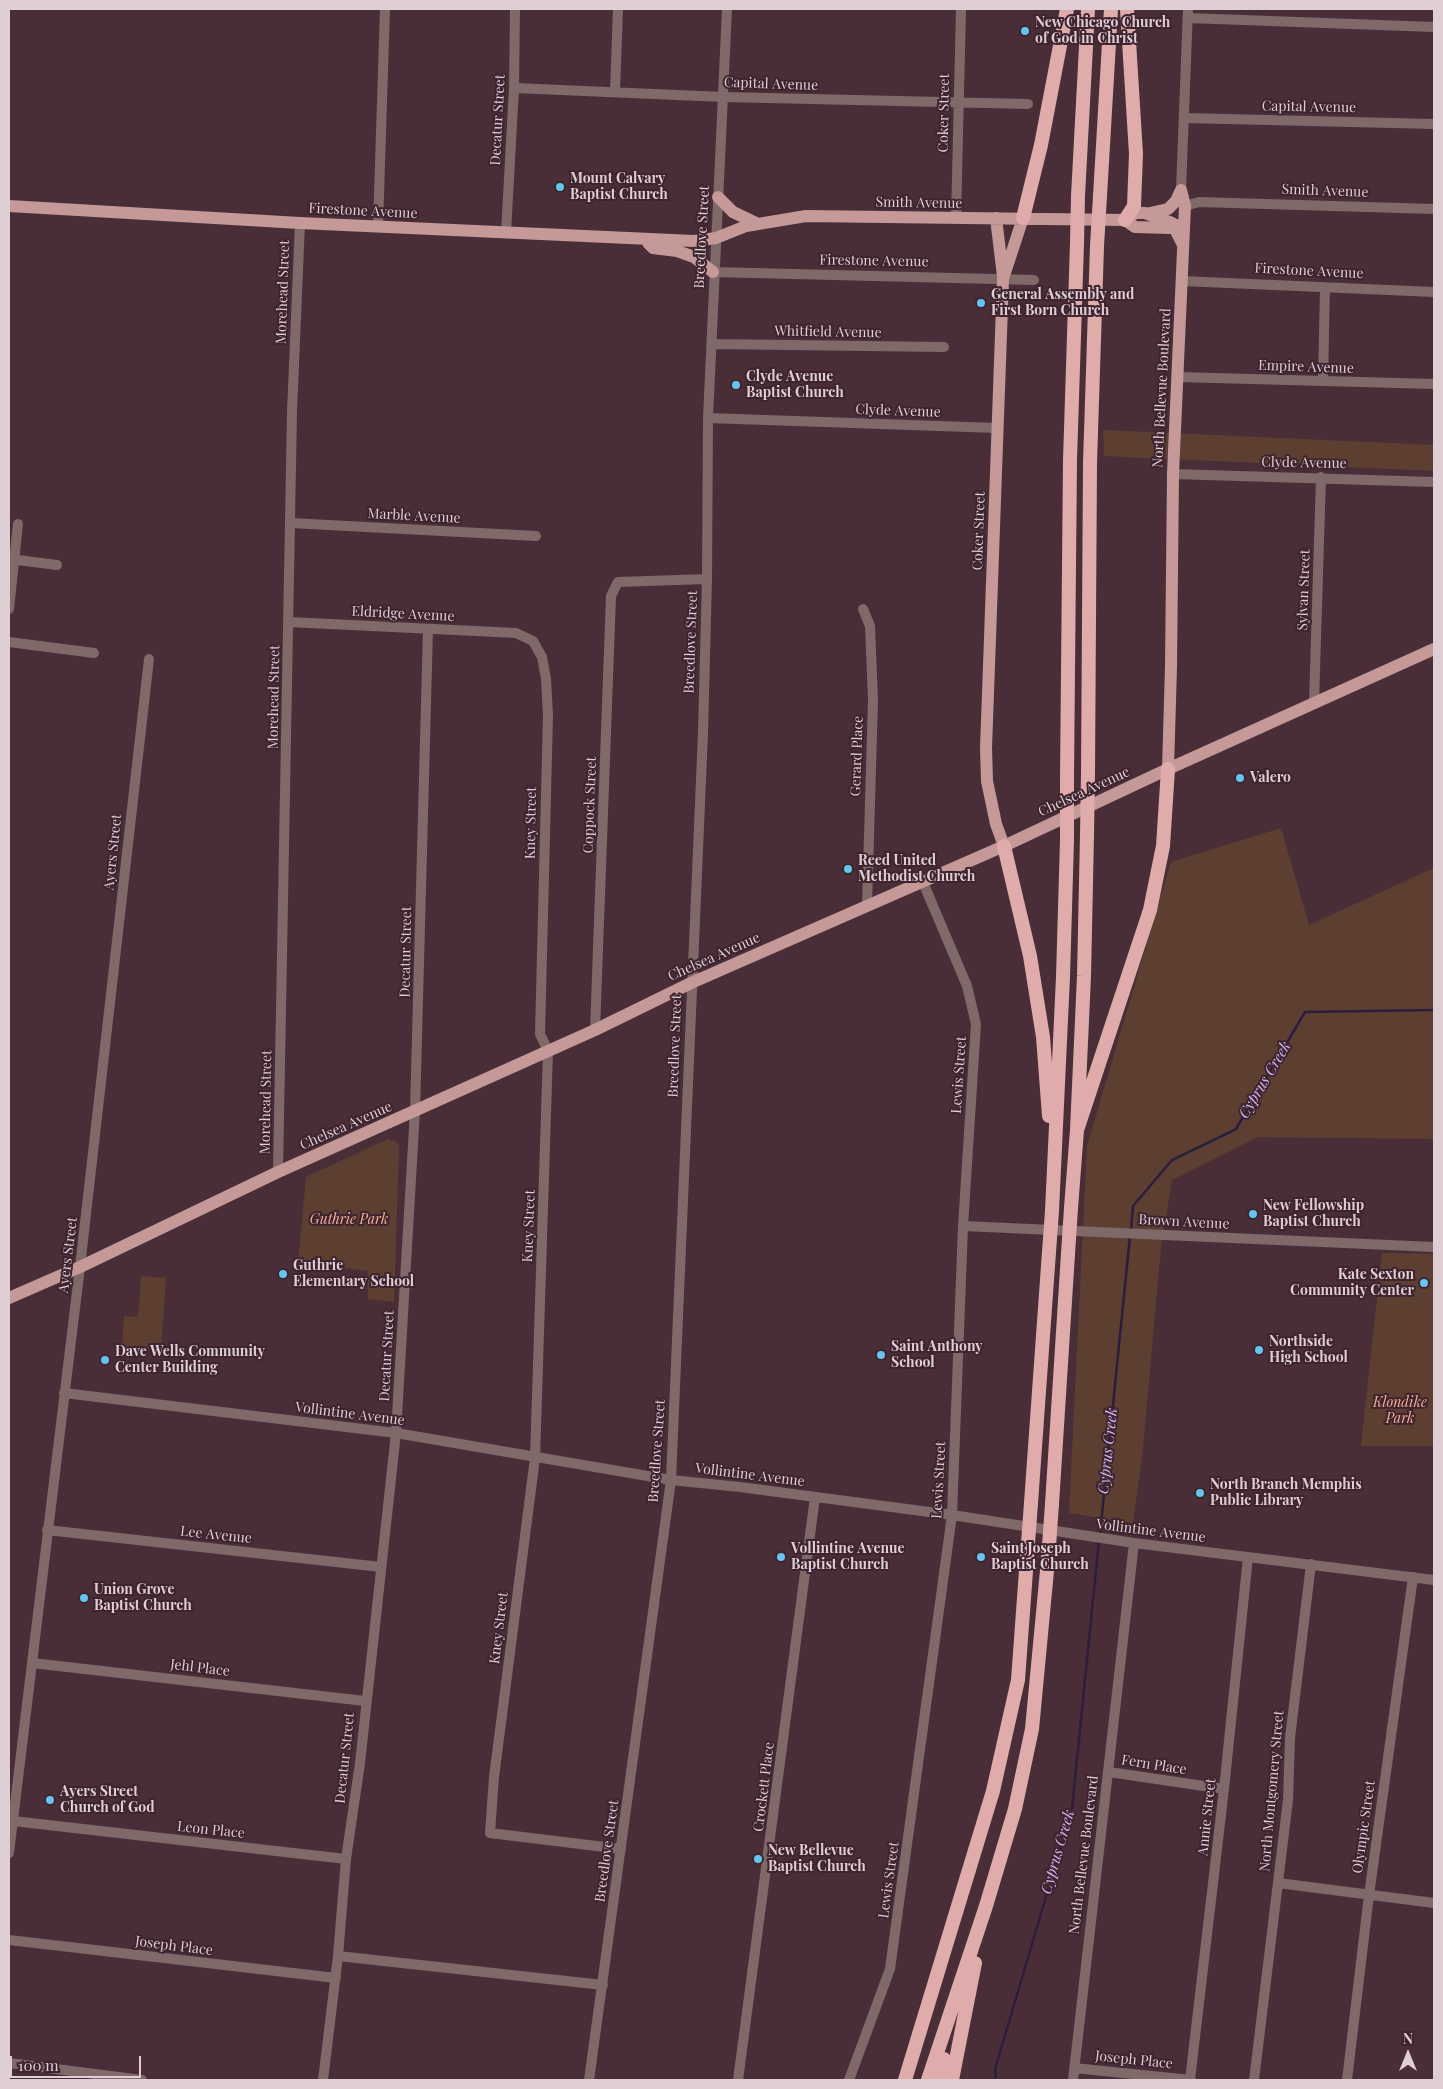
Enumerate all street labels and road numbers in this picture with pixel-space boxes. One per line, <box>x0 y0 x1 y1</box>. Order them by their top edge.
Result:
street label: Coker Street <box>935 73 953 153</box>
street label: Decatur Street <box>487 74 509 166</box>
street label: Capital Avenue <box>724 74 818 94</box>
street label: Capital Avenue <box>1262 98 1356 116</box>
street label: Smith Avenue <box>1281 181 1369 201</box>
street label: Breedlove Street <box>691 185 713 289</box>
street label: Smith Avenue <box>875 194 963 212</box>
street label: Firestone Avenue <box>308 200 418 222</box>
street label: Morehead Street <box>273 240 293 344</box>
street label: Firestone Avenue <box>819 252 929 270</box>
street label: Firestone Avenue <box>1254 260 1364 282</box>
street label: North Bellevue Boulevard <box>1149 308 1175 468</box>
street label: Whitfield Avenue <box>774 323 882 341</box>
street label: Empire Avenue <box>1258 357 1354 377</box>
street label: Clyde Avenue <box>855 401 941 421</box>
street label: Clyde Avenue <box>1261 454 1347 472</box>
street label: Coker Street <box>969 491 989 571</box>
street label: Marble Avenue <box>367 505 461 527</box>
street label: Sylvan Street <box>1294 549 1314 631</box>
street label: Breedlove Street <box>681 590 701 694</box>
street label: Eldridge Avenue <box>351 603 455 625</box>
street label: Morehead Street <box>265 645 283 749</box>
street label: Gerard Place <box>847 715 867 797</box>
street label: Coppock Street <box>580 756 600 854</box>
street label: Chelsea Avenue <box>1036 763 1132 821</box>
street label: Kney Street <box>522 787 540 859</box>
street label: Ayers Street <box>101 813 125 891</box>
street label: Decatur Street <box>397 906 415 998</box>
street label: Chelsea Avenue <box>665 929 763 985</box>
street label: Breedlove Street <box>665 994 685 1098</box>
street label: Lewis Street <box>948 1036 970 1114</box>
street label: Morehead Street <box>257 1050 275 1154</box>
street label: Chelsea Avenue <box>297 1098 395 1154</box>
street label: Kney Street <box>519 1189 539 1263</box>
street label: Brown Avenue <box>1138 1211 1230 1233</box>
street label: Ayers Street <box>55 1216 81 1294</box>
street label: Decatur Street <box>376 1310 398 1402</box>
street label: Vollintine Avenue <box>294 1399 406 1429</box>
street label: Breedlove Street <box>645 1399 669 1503</box>
street label: Lewis Street <box>929 1441 949 1519</box>
street label: Vollintine Avenue <box>694 1460 806 1490</box>
street label: Vollintine Avenue <box>1095 1516 1207 1546</box>
street label: Lee Avenue <box>179 1523 253 1547</box>
street label: Kney Street <box>486 1591 512 1665</box>
street label: Jehl Place <box>169 1656 231 1680</box>
street label: North Montgomery Street <box>1257 1710 1287 1872</box>
street label: Decatur Street <box>332 1712 358 1804</box>
street label: Crockett Place <box>750 1741 778 1833</box>
street label: Fern Place <box>1120 1752 1188 1778</box>
street label: North Bellevue Boulevard <box>1066 1775 1102 1935</box>
street label: Annie Street <box>1195 1777 1219 1857</box>
street label: Olympic Street <box>1349 1779 1379 1875</box>
street label: Breedlove Street <box>591 1799 623 1903</box>
street label: Leon Place <box>176 1818 246 1842</box>
street label: Lewis Street <box>875 1840 903 1920</box>
street label: Joseph Place <box>134 1933 214 1959</box>
street label: Joseph Place <box>1094 2048 1174 2072</box>

